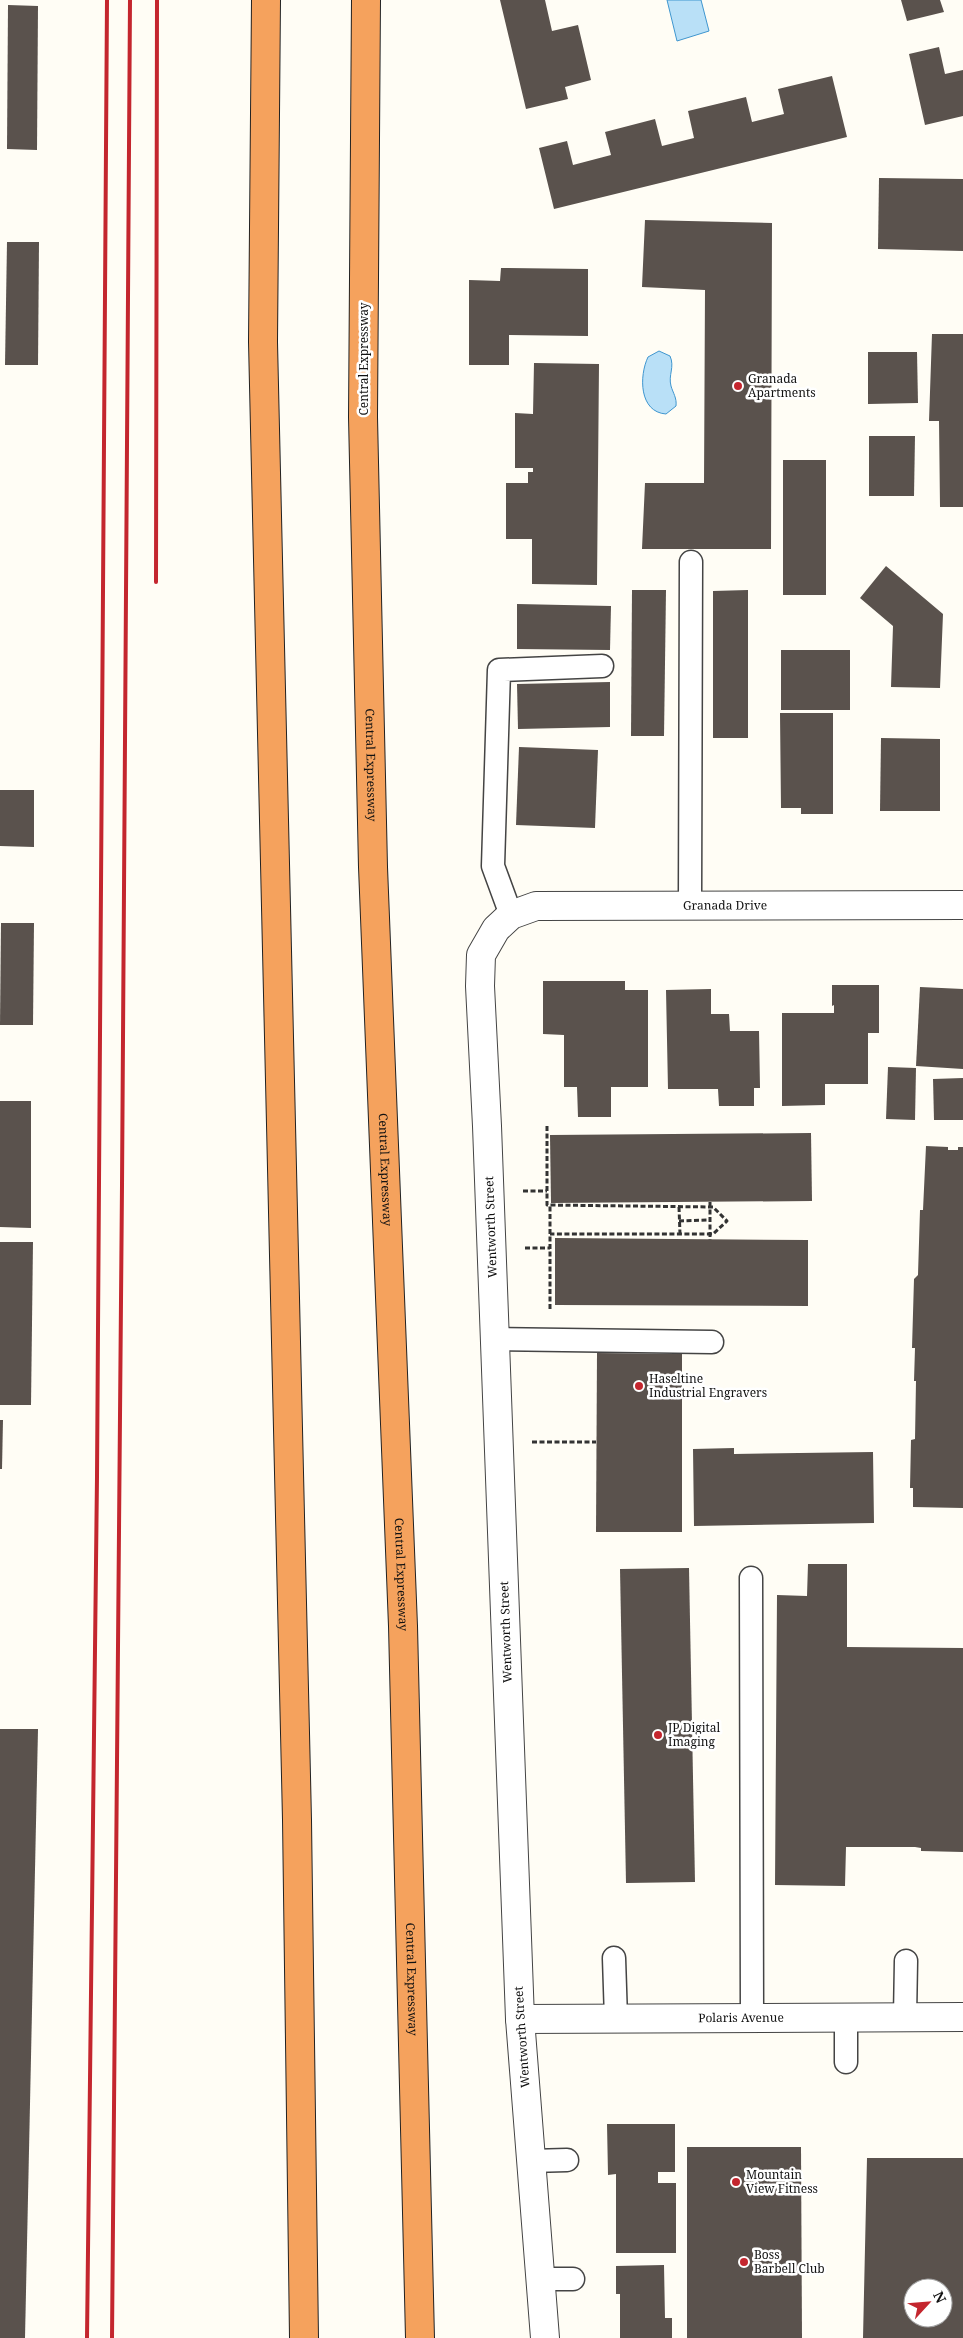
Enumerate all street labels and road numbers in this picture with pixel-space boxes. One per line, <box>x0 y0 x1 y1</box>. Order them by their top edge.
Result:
street label: Central Expressway <box>355 302 372 416</box>
street label: Central Expressway <box>361 708 381 822</box>
street label: Granada Drive <box>683 896 767 914</box>
street label: Central Expressway <box>375 1113 396 1227</box>
street label: Wentworth Street <box>480 1176 501 1278</box>
street label: Central Expressway <box>391 1517 412 1631</box>
street label: Wentworth Street <box>495 1581 516 1683</box>
street label: Central Expressway <box>402 1922 422 2036</box>
street label: Wentworth Street <box>509 1986 534 2088</box>
street label: Polaris Avenue <box>698 2009 784 2026</box>

